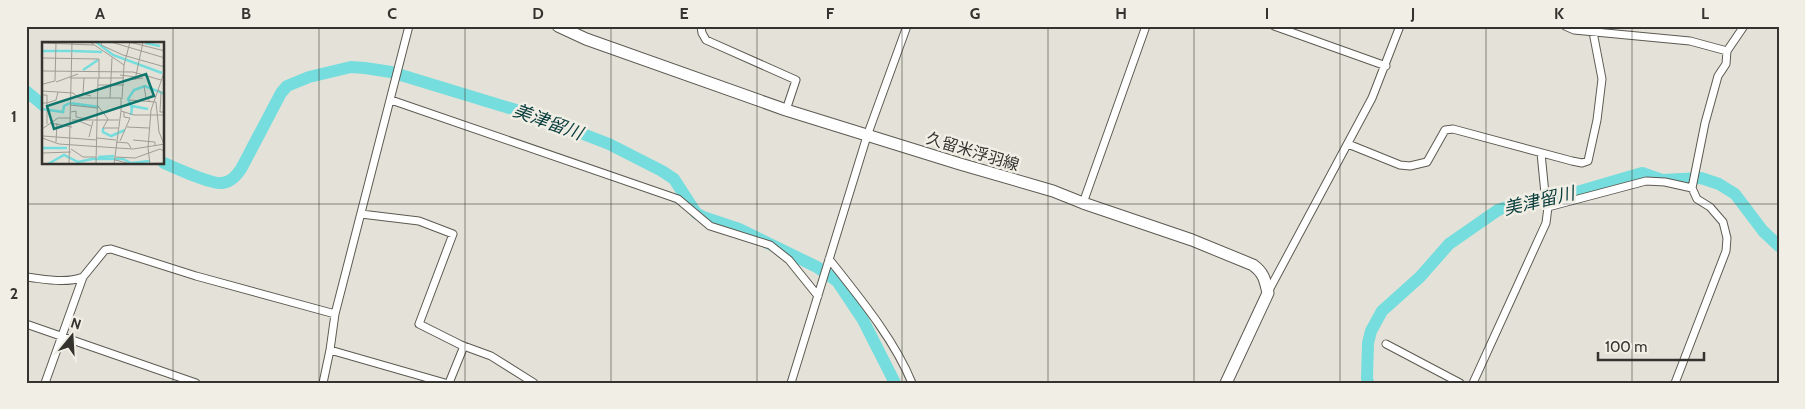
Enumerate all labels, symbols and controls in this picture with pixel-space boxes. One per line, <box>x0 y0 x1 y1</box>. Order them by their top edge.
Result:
text: A <box>95 4 105 23</box>
text: B <box>241 4 251 23</box>
text: C <box>387 4 397 23</box>
text: D <box>532 4 544 23</box>
text: E <box>679 4 689 23</box>
text: F <box>826 4 835 23</box>
text: G <box>970 4 980 23</box>
text: H <box>1115 4 1127 23</box>
text: I <box>1265 4 1269 23</box>
text: J <box>1410 4 1415 23</box>
text: K <box>1554 4 1564 23</box>
text: L <box>1701 4 1709 23</box>
inset map <box>42 42 165 165</box>
water label: 美津留川 <box>510 99 587 145</box>
text: 1 <box>11 107 17 126</box>
street label: 久留米浮羽線 <box>924 128 1022 175</box>
water label: 美津留川 <box>1501 182 1579 220</box>
text: 2 <box>10 284 18 303</box>
north arrow <box>48 312 98 362</box>
text: N <box>69 314 84 334</box>
scale bar <box>1598 329 1704 361</box>
text: 100 m <box>1605 338 1647 356</box>

